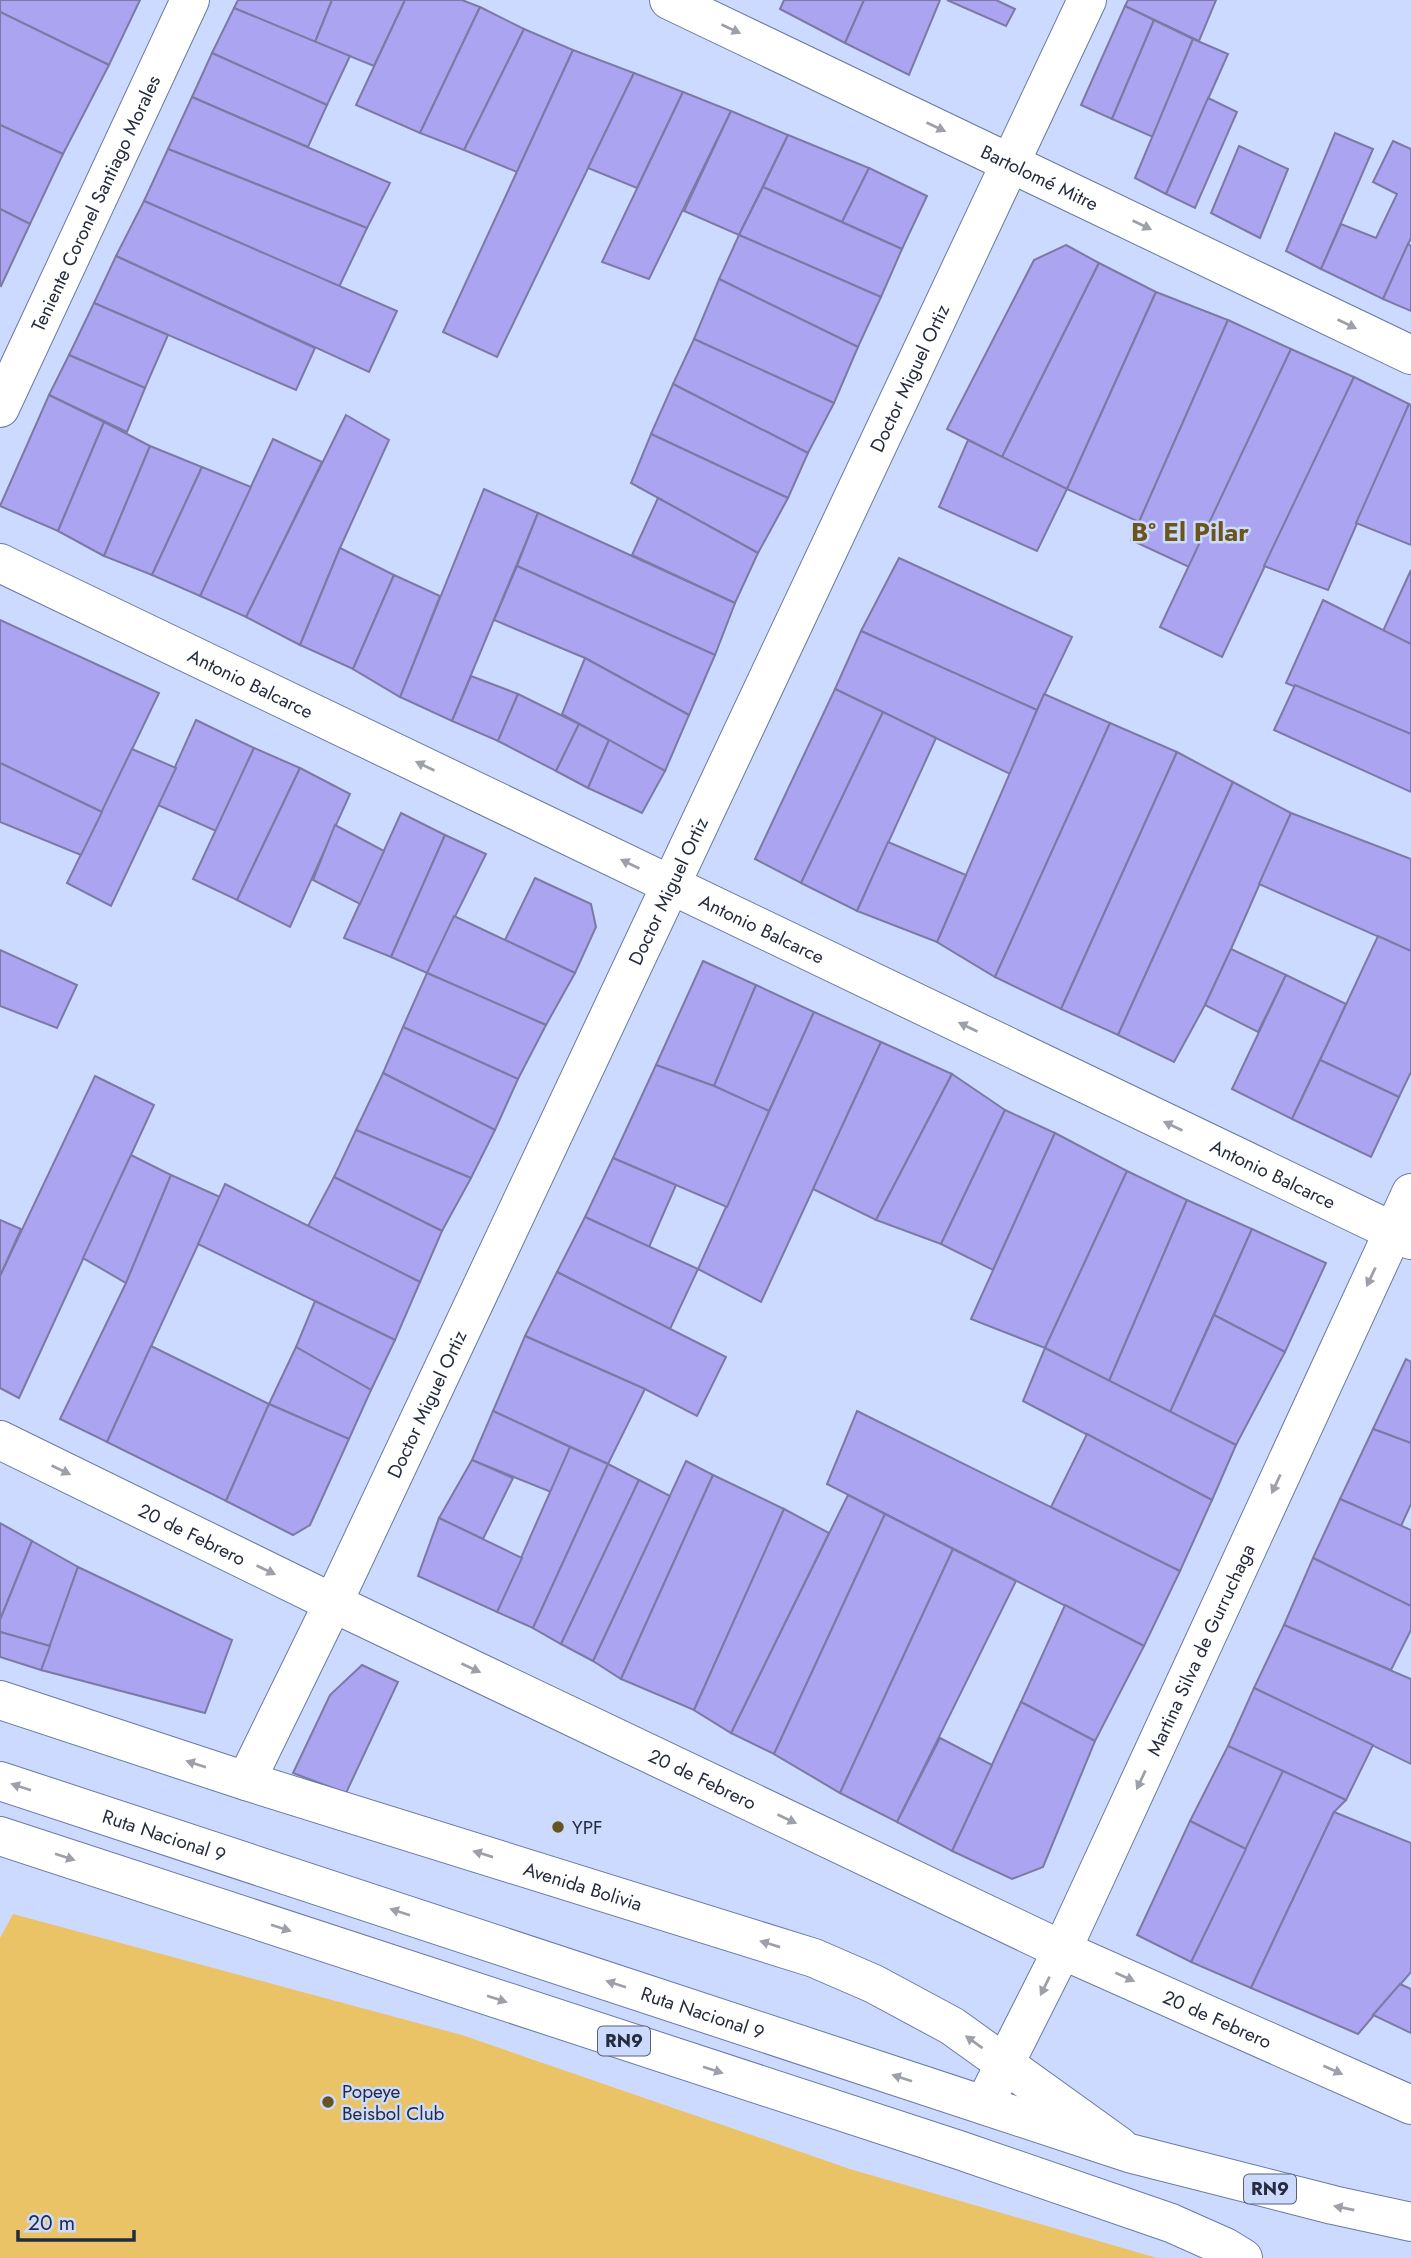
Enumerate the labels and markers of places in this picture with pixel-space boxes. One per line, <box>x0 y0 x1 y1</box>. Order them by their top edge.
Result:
place label: YPF <box>572 1814 603 1841</box>
marker: YPF <box>550 1819 566 1835</box>
place label: Popeye Beisbol Club <box>342 2078 445 2127</box>
marker: Popeye Beisbol Club <box>320 2094 336 2110</box>

